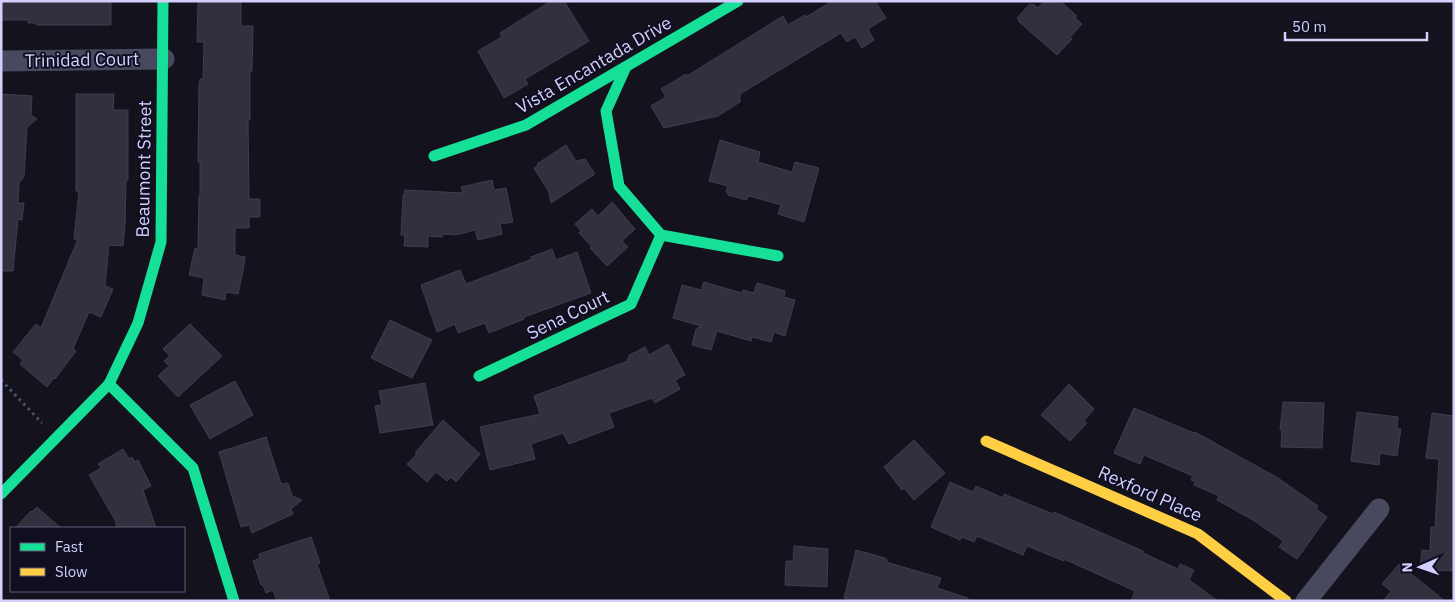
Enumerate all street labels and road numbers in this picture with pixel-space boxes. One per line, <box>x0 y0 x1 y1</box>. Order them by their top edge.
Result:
street label: Vista Encantada Drive <box>512 11 676 119</box>
street label: Trinidad Court <box>25 47 139 72</box>
street label: Beaumont Street <box>131 100 156 238</box>
street label: Sena Court <box>523 285 613 344</box>
street label: Rexford Place <box>1095 460 1206 527</box>

